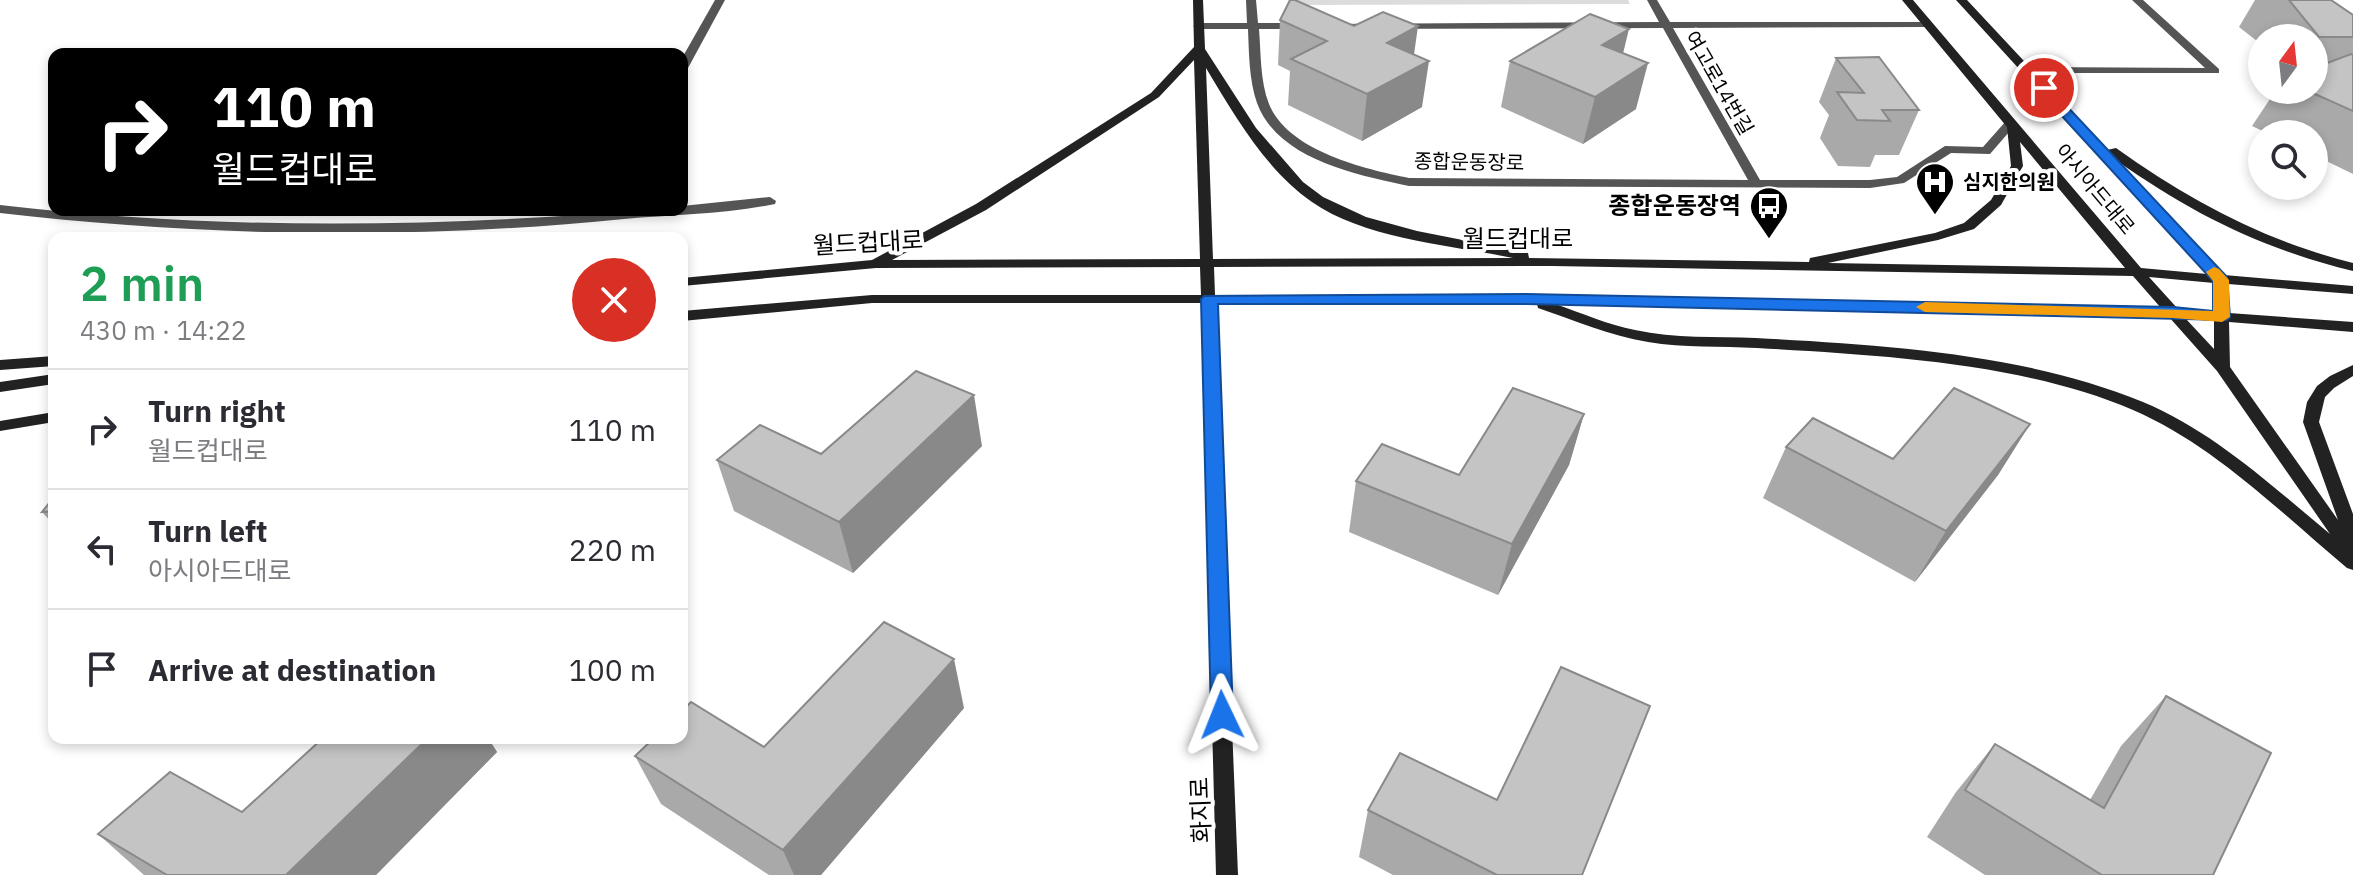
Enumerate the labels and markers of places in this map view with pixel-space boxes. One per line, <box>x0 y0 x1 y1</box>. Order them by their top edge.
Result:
pin <box>2010 54 2078 122</box>
hospital icon: 심지한의원 <box>1914 161 1956 216</box>
place label: 심지한의원 <box>1963 168 2055 195</box>
bus stop icon: 종합운동장역 <box>1748 185 1790 240</box>
place label: 종합운동장역 <box>1609 189 1741 221</box>

